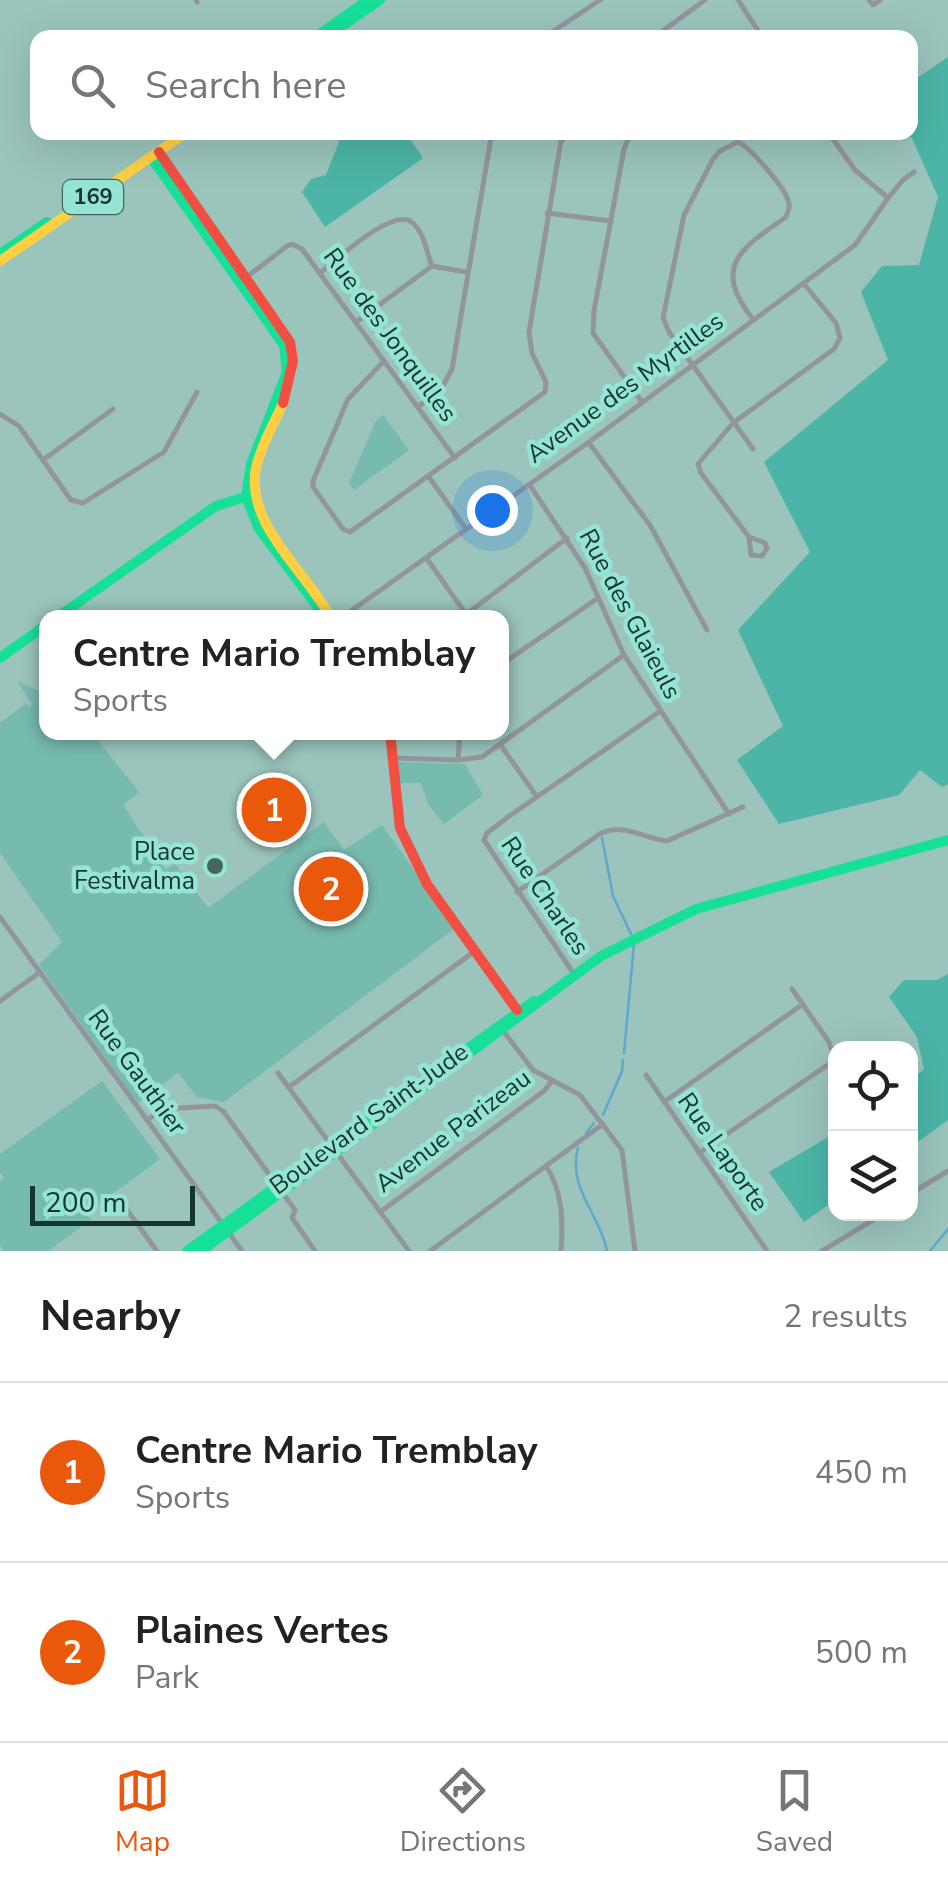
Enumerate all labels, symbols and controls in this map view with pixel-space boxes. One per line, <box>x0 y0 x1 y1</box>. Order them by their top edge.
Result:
search box <box>30 30 918 140</box>
icon: search <box>65 58 120 113</box>
text: Search here <box>145 60 346 111</box>
road number: 169 <box>63 180 123 214</box>
street label: Rue des Jonquilles <box>315 241 465 429</box>
street label: Avenue des Myrtilles <box>519 305 731 471</box>
your location <box>467 485 518 536</box>
street label: Rue des Glaieuls <box>571 523 689 705</box>
popup <box>39 610 509 740</box>
text: Centre Mario Tremblay <box>73 628 475 679</box>
text: Sports <box>73 679 168 722</box>
pin: 1 <box>242 772 306 848</box>
street label: Rue Charles <box>493 830 597 962</box>
place label: Place Festivalma <box>74 835 195 898</box>
pin: 2 <box>298 852 364 926</box>
marker: Place Festivalma <box>204 855 226 877</box>
street label: Rue Gauthier <box>80 1003 194 1141</box>
street label: Boulevard Saint-Jude <box>263 1035 475 1203</box>
map controls <box>828 1041 918 1221</box>
button: locate <box>828 1041 918 1131</box>
street label: Avenue Parizeau <box>368 1061 538 1201</box>
street label: Rue Laporte <box>670 1086 776 1218</box>
button: layers <box>828 1131 918 1221</box>
scale bar <box>30 1181 195 1226</box>
text: 200 m <box>45 1184 127 1222</box>
text: Nearby <box>40 1288 181 1345</box>
text: 2 results <box>783 1295 908 1338</box>
text: Centre Mario Tremblay <box>135 1425 538 1476</box>
text: 1 <box>63 1451 82 1494</box>
text: 450 m <box>815 1451 908 1494</box>
text: Sports <box>135 1476 230 1519</box>
text: Plaines Vertes <box>135 1605 389 1656</box>
text: 2 <box>63 1631 82 1674</box>
text: 500 m <box>815 1631 908 1674</box>
text: Park <box>135 1656 199 1699</box>
tab: Map <box>115 1763 170 1861</box>
tab: Directions <box>400 1763 526 1861</box>
tab: Saved <box>756 1763 833 1861</box>

